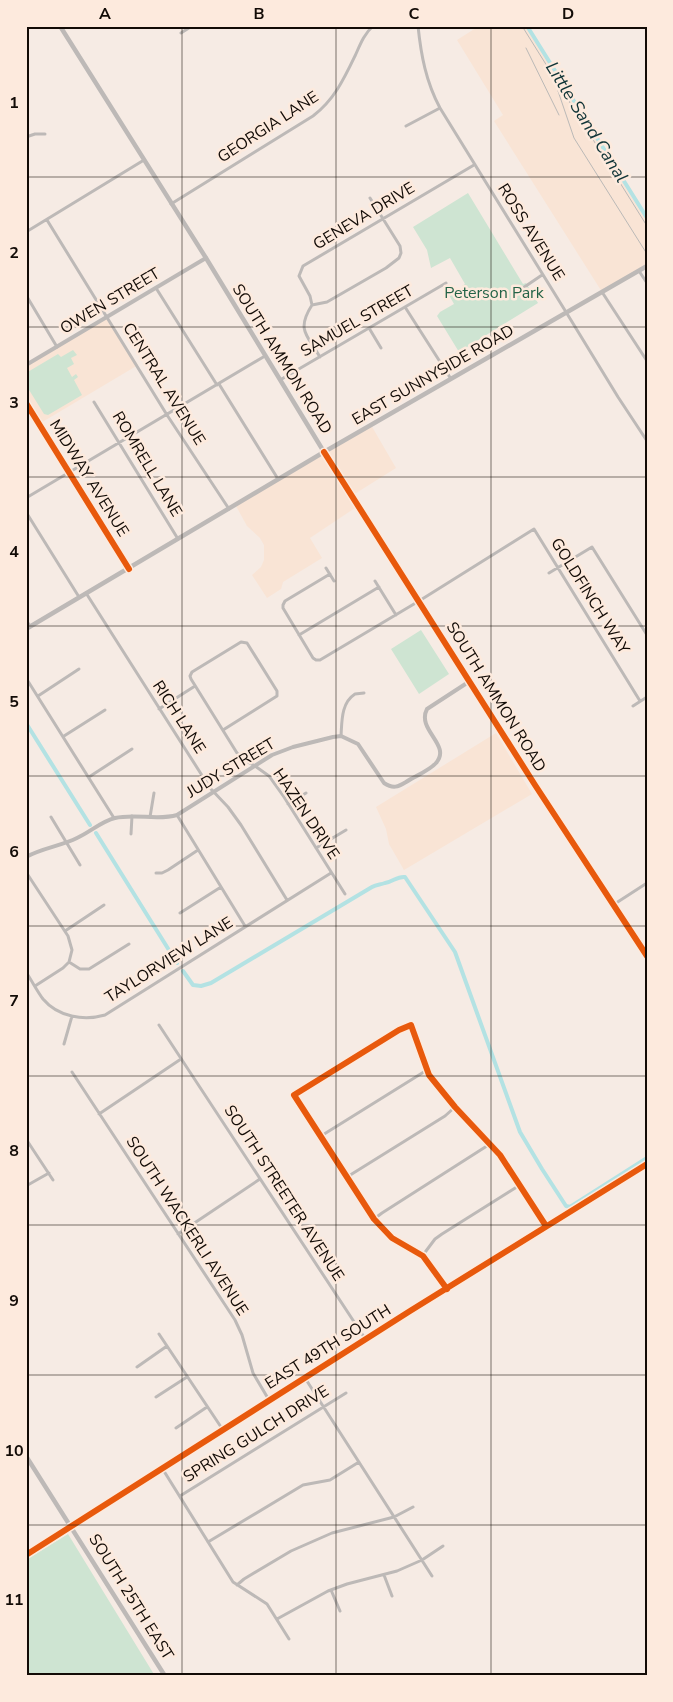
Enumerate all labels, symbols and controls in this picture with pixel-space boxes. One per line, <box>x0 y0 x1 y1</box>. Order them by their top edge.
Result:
text: A <box>99 3 111 25</box>
text: B <box>253 3 265 25</box>
text: C <box>409 3 420 25</box>
text: D <box>562 3 574 25</box>
water label: Little Sand Canal <box>540 57 634 187</box>
street label: GEORGIA LANE <box>213 86 323 168</box>
text: 1 <box>9 92 19 114</box>
street label: GENEVA DRIVE <box>309 177 419 255</box>
street label: ROSS AVENUE <box>492 179 570 285</box>
text: 2 <box>9 242 19 264</box>
street label: OWEN STREET <box>56 262 164 340</box>
street label: SOUTH AMMON ROAD <box>227 280 337 438</box>
street label: SAMUEL STREET <box>297 280 418 362</box>
park label: Peterson Park <box>444 282 545 304</box>
street label: CENTRAL AVENUE <box>117 319 211 449</box>
street label: EAST SUNNYSIDE ROAD <box>348 320 518 430</box>
text: 3 <box>9 392 19 414</box>
street label: ROMRELL LANE <box>107 407 187 521</box>
street label: MIDWAY AVENUE <box>44 415 134 541</box>
street label: GOLDFINCH WAY <box>545 534 635 659</box>
text: 4 <box>9 541 19 563</box>
street label: SOUTH AMMON ROAD <box>441 618 551 776</box>
street label: RICH LANE <box>147 676 211 758</box>
text: 5 <box>9 691 19 713</box>
street label: JUDY STREET <box>182 733 280 804</box>
street label: HAZEN DRIVE <box>267 764 345 864</box>
text: 6 <box>9 841 19 863</box>
street label: TAYLORVIEW LANE <box>101 912 237 1008</box>
text: 7 <box>9 990 19 1012</box>
street label: SOUTH STREETER AVENUE <box>219 1101 349 1285</box>
street label: SOUTH WACKERLI AVENUE <box>121 1132 253 1320</box>
text: 8 <box>9 1140 19 1162</box>
text: 9 <box>9 1290 19 1312</box>
street label: EAST 49TH SOUTH <box>261 1299 395 1395</box>
street label: SPRING GULCH DRIVE <box>179 1380 333 1488</box>
text: 10 <box>4 1440 24 1462</box>
street label: SOUTH 25TH EAST <box>83 1530 179 1664</box>
text: 11 <box>4 1589 24 1611</box>

